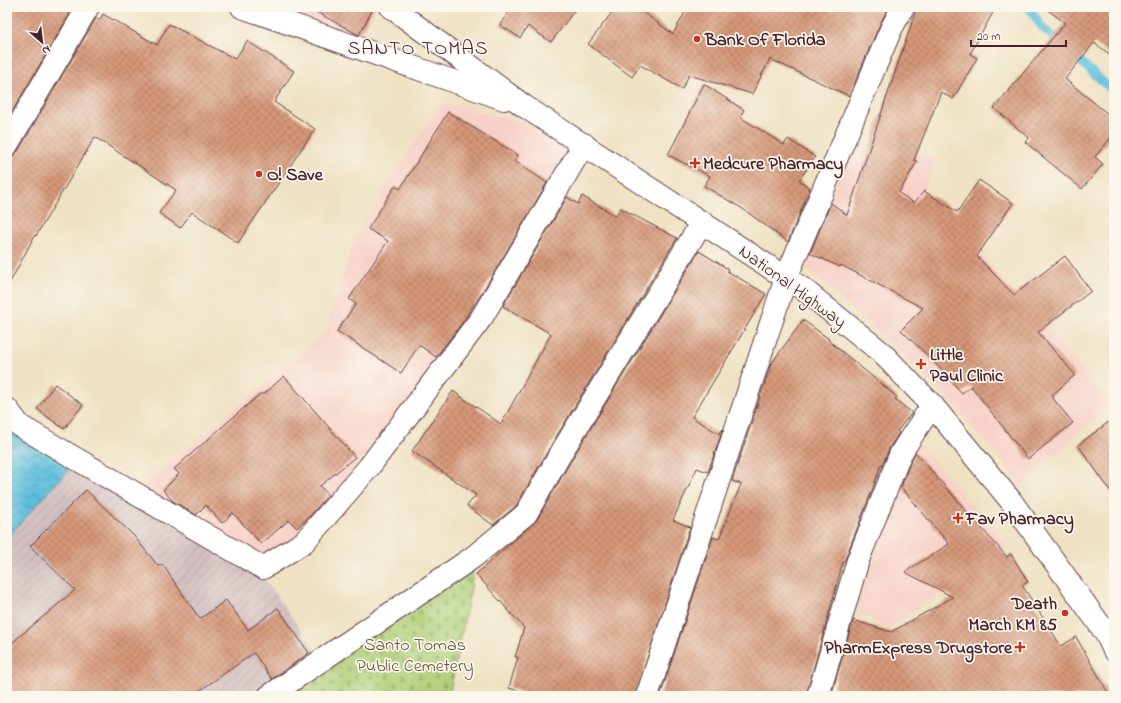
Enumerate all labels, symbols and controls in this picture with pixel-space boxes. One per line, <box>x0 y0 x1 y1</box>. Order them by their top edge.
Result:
north arrow <box>22 22 62 62</box>
scale bar <box>971 22 1066 48</box>
place label: Bank Of Florida <box>704 28 826 54</box>
text: 20 m <box>977 28 1000 46</box>
marker: Bank Of Florida <box>692 34 702 44</box>
district label: SANTO TOMAS <box>347 35 489 64</box>
text: N <box>39 41 53 59</box>
place label: Medcure Pharmacy <box>703 152 843 179</box>
marker: Medcure Pharmacy <box>690 158 700 168</box>
place label: O! Save <box>267 163 324 189</box>
marker: O! Save <box>254 169 264 179</box>
street label: National Highway <box>732 240 851 337</box>
place label: Little Paul Clinic <box>930 343 1004 390</box>
marker: Little Paul Clinic <box>915 358 927 370</box>
place label: Fav Pharmacy <box>965 507 1074 534</box>
marker: Fav Pharmacy <box>953 513 963 523</box>
place label: Death March KM 85 <box>969 592 1058 639</box>
marker: Death March KM 85 <box>1060 608 1070 618</box>
park label: Santo Tomas Public Cemetery <box>357 633 473 680</box>
place label: PharmExpress Drugstore <box>824 636 1013 663</box>
marker: PharmExpress Drugstore <box>1015 642 1025 652</box>

